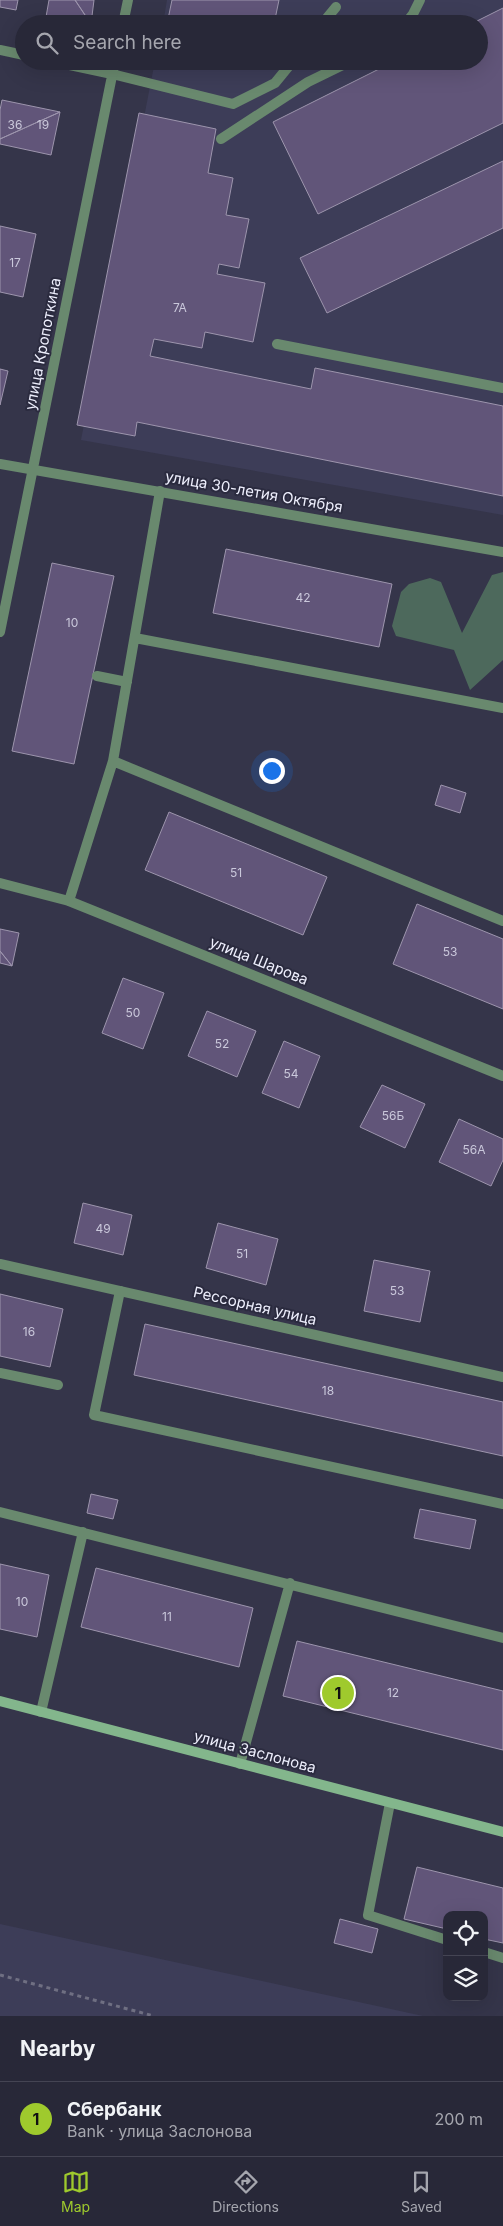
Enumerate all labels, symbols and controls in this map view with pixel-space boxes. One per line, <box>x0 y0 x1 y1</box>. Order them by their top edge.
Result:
search box <box>15 15 488 70</box>
icon: search <box>33 29 61 57</box>
text: Search here <box>73 31 182 54</box>
house number: 36 <box>8 117 22 132</box>
house number: 19 <box>37 117 49 132</box>
house number: 17 <box>9 255 21 270</box>
street label: улица Кропоткина <box>20 276 65 412</box>
house number: 7А <box>173 300 187 315</box>
street label: улица 30-летия Октября <box>164 467 344 516</box>
house number: 42 <box>295 590 311 605</box>
house number: 10 <box>66 615 78 630</box>
your location <box>259 758 285 784</box>
house number: 51 <box>230 865 242 880</box>
street label: улица Шарова <box>207 932 311 989</box>
house number: 53 <box>443 944 457 959</box>
house number: 50 <box>126 1005 140 1020</box>
house number: 52 <box>215 1036 229 1051</box>
house number: 54 <box>283 1066 299 1081</box>
house number: 56Б <box>382 1108 404 1123</box>
house number: 56А <box>462 1142 486 1157</box>
house number: 49 <box>95 1221 111 1236</box>
house number: 51 <box>236 1246 248 1261</box>
street label: Рессорная улица <box>192 1282 319 1329</box>
house number: 53 <box>390 1283 404 1298</box>
house number: 16 <box>23 1324 35 1339</box>
house number: 18 <box>322 1383 334 1398</box>
house number: 10 <box>16 1594 28 1609</box>
house number: 11 <box>162 1609 172 1624</box>
pin: 1 <box>322 1674 354 1712</box>
house number: 12 <box>387 1685 399 1700</box>
street label: улица Заслонова <box>192 1726 318 1777</box>
map controls <box>443 1911 488 2001</box>
button: locate <box>443 1911 488 1956</box>
button: layers <box>443 1956 488 2001</box>
text: Nearby <box>20 2036 95 2061</box>
text: Сбербанк <box>67 2098 161 2121</box>
text: 1 <box>33 2109 39 2129</box>
text: 200 m <box>435 2109 483 2129</box>
text: Bank · улица Заслонова <box>67 2121 252 2141</box>
tab: Map <box>61 2168 90 2215</box>
tab: Directions <box>212 2168 279 2215</box>
tab: Saved <box>401 2168 442 2215</box>

